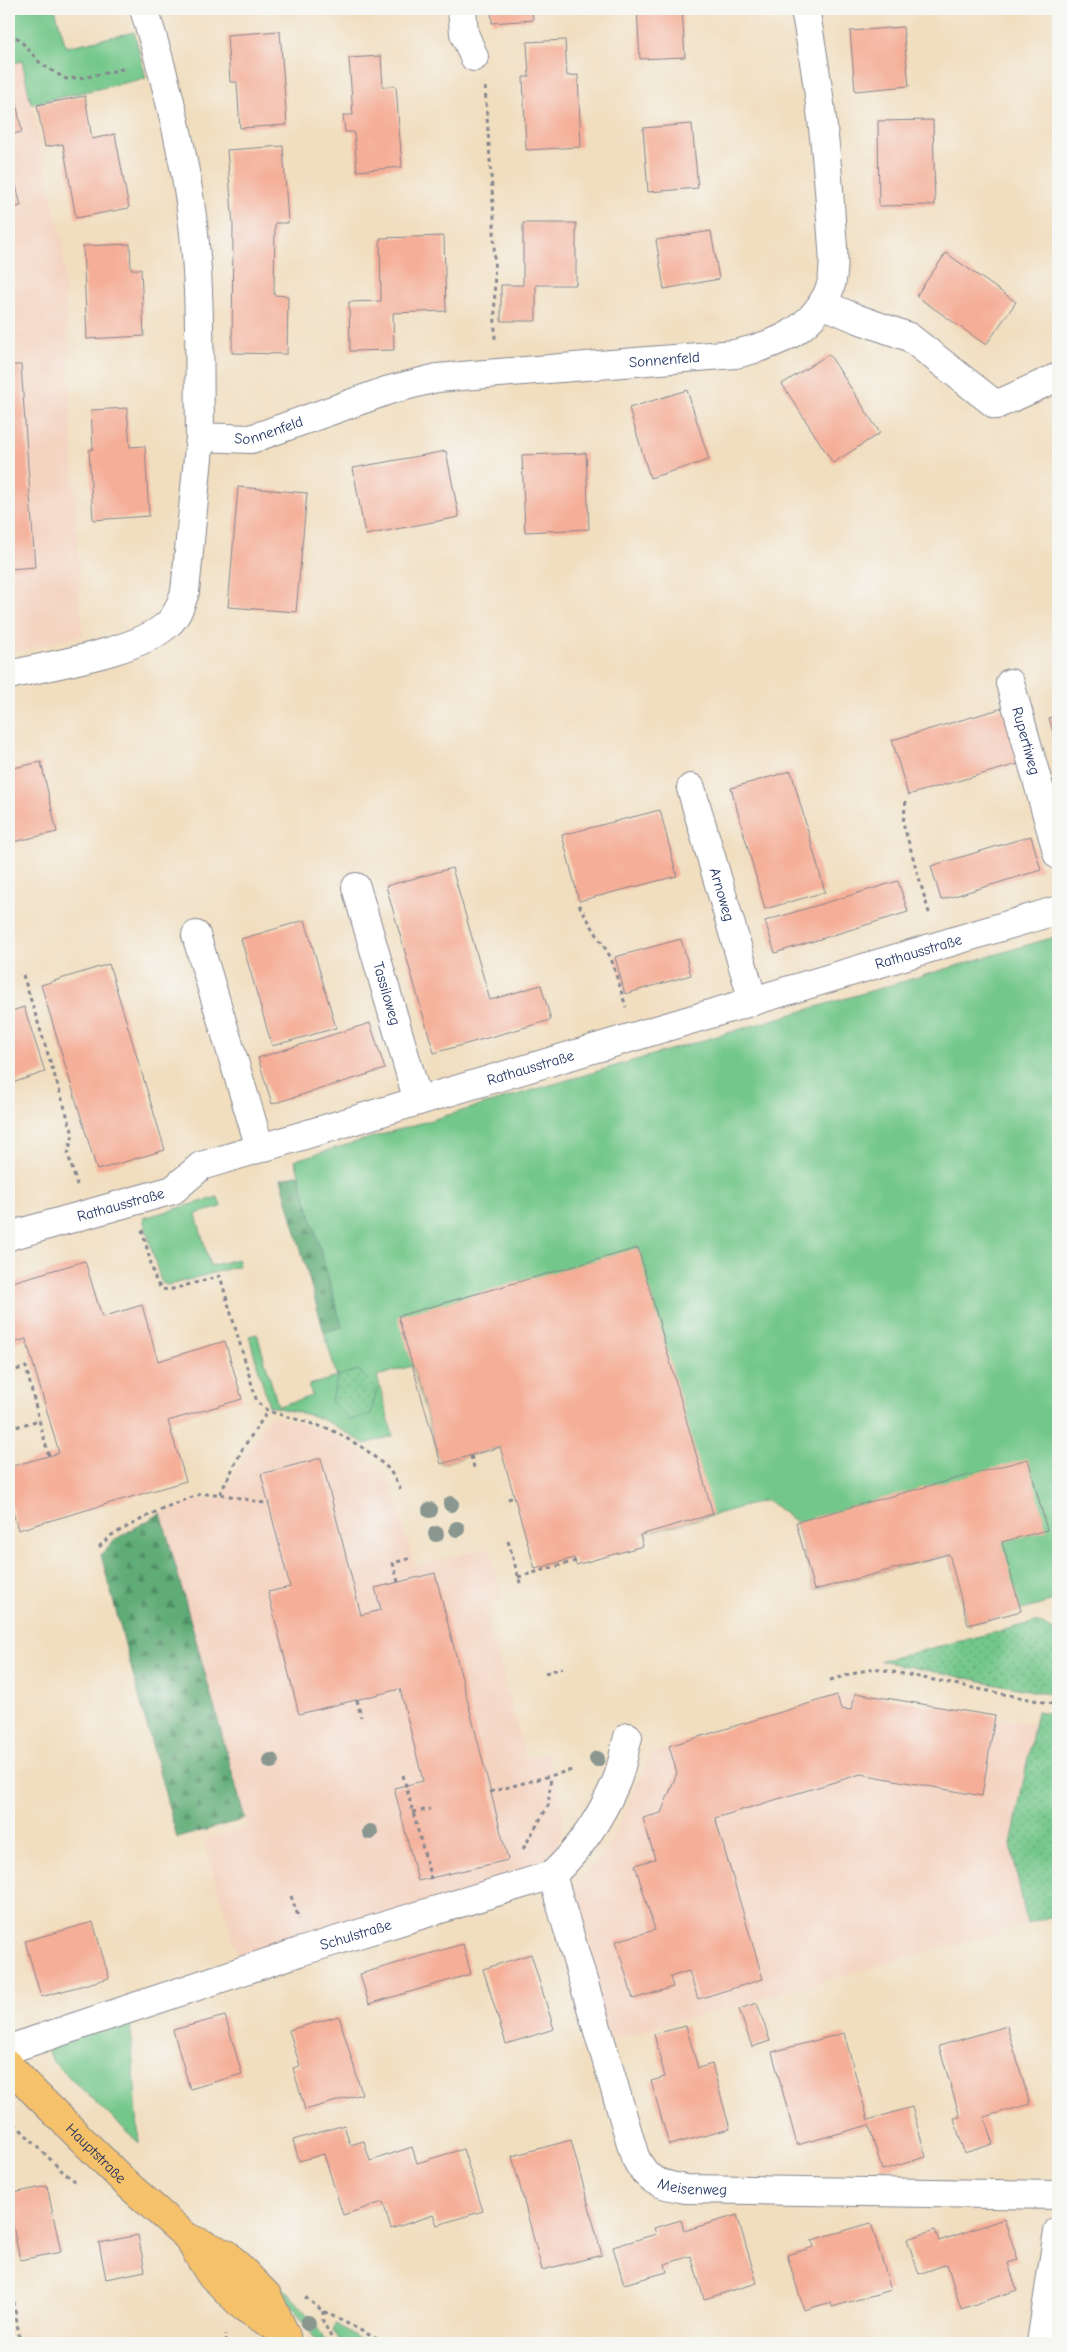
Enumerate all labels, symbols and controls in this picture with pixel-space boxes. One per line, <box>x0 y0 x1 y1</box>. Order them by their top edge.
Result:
street label: Sonnenfeld <box>628 348 701 372</box>
street label: Sonnenfeld <box>234 412 305 448</box>
street label: Rupertiweg <box>1008 705 1044 777</box>
street label: Arnoweg <box>706 866 738 923</box>
street label: Rathausstraße <box>873 930 965 973</box>
street label: Tassiloweg <box>369 960 405 1028</box>
street label: Rathausstraße <box>485 1046 577 1089</box>
street label: Rathausstraße <box>75 1184 167 1225</box>
street label: Schulstraße <box>318 1915 394 1954</box>
street label: Hauptstraße <box>62 2120 130 2187</box>
street label: Meisenweg <box>656 2174 727 2199</box>

